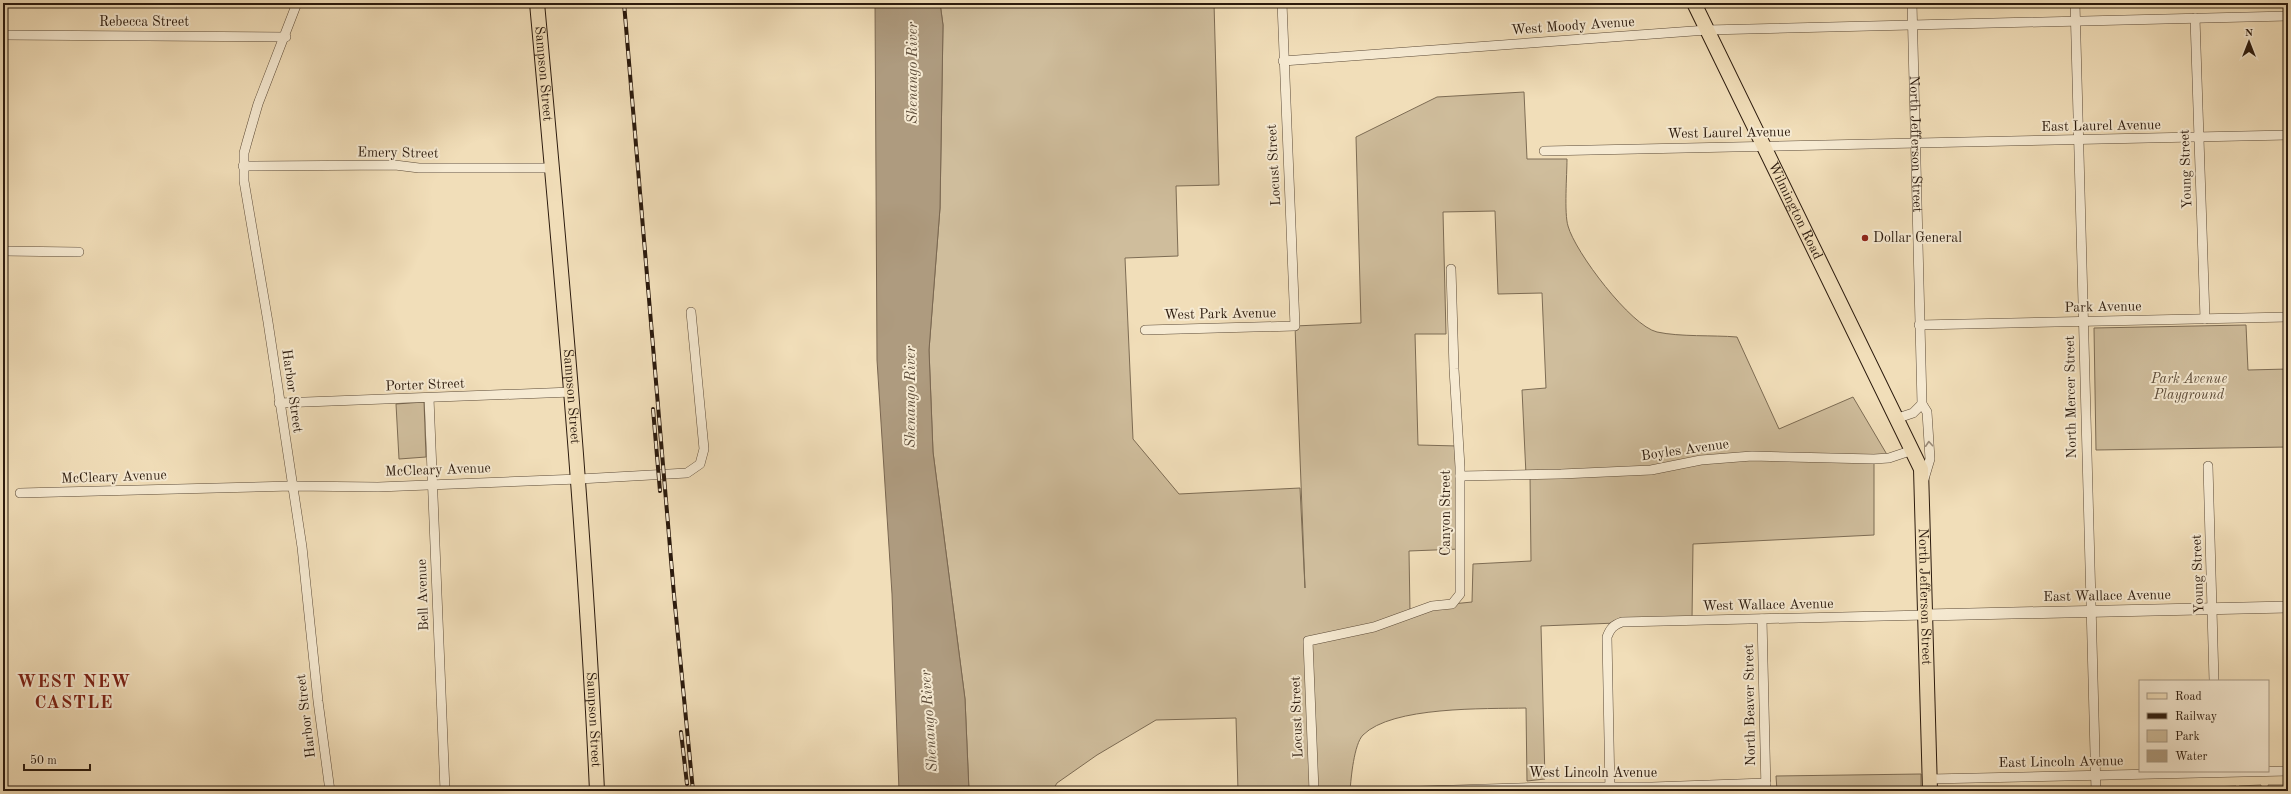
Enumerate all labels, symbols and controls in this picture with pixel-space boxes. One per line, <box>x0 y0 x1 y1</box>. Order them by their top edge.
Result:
street label: Rebecca Street <box>99 15 189 29</box>
street label: West Moody Avenue <box>1511 15 1635 37</box>
water label: Shenango River <box>906 21 921 124</box>
north arrow <box>2229 22 2269 62</box>
street label: Sampson Street <box>532 25 555 122</box>
text: N <box>2245 28 2254 39</box>
street label: North Jefferson Street <box>1907 75 1924 213</box>
street label: East Laurel Avenue <box>2041 118 2161 134</box>
street label: Locust Street <box>1265 124 1283 206</box>
street label: West Laurel Avenue <box>1667 125 1791 141</box>
street label: Young Street <box>2178 129 2194 209</box>
street label: Emery Street <box>357 145 439 161</box>
street label: Wilmington Road <box>1766 160 1825 262</box>
place label: Dollar General <box>1873 231 1962 245</box>
marker: Dollar General <box>1860 233 1870 243</box>
street label: Park Avenue <box>2064 299 2142 315</box>
street label: West Park Avenue <box>1164 306 1276 322</box>
street label: North Mercer Street <box>2063 335 2079 459</box>
water label: Shenango River <box>904 345 919 448</box>
street label: Harbor Street <box>279 348 305 434</box>
street label: Sampson Street <box>561 348 582 445</box>
park label: Park Avenue Playground <box>2150 372 2227 403</box>
street label: Porter Street <box>385 377 465 393</box>
street label: Boyles Avenue <box>1640 437 1730 463</box>
one-way arrow <box>1925 441 1934 447</box>
street label: McCleary Avenue <box>385 461 491 479</box>
street label: McCleary Avenue <box>61 468 167 486</box>
street label: Canyon Street <box>1439 470 1453 556</box>
street label: North Jefferson Street <box>1916 528 1933 665</box>
street label: Young Street <box>2190 534 2206 614</box>
street label: Bell Avenue <box>415 559 431 631</box>
street label: East Wallace Avenue <box>2043 588 2171 604</box>
street label: West Wallace Avenue <box>1702 597 1834 613</box>
street label: North Beaver Street <box>1742 644 1758 766</box>
water label: Shenango River <box>919 669 941 772</box>
street label: Sampson Street <box>584 672 603 768</box>
district label: WEST NEW CASTLE <box>17 673 131 712</box>
street label: Harbor Street <box>294 673 318 759</box>
street label: Locust Street <box>1289 676 1305 758</box>
legend <box>2139 680 2269 772</box>
text: Road <box>2175 691 2202 703</box>
text: Railway <box>2175 711 2218 723</box>
text: Park <box>2175 731 2200 743</box>
scale bar <box>24 746 90 772</box>
text: Water <box>2175 751 2208 763</box>
text: 50 m <box>30 754 57 767</box>
street label: East Lincoln Avenue <box>1998 754 2124 770</box>
street label: West Lincoln Avenue <box>1529 766 1657 780</box>

